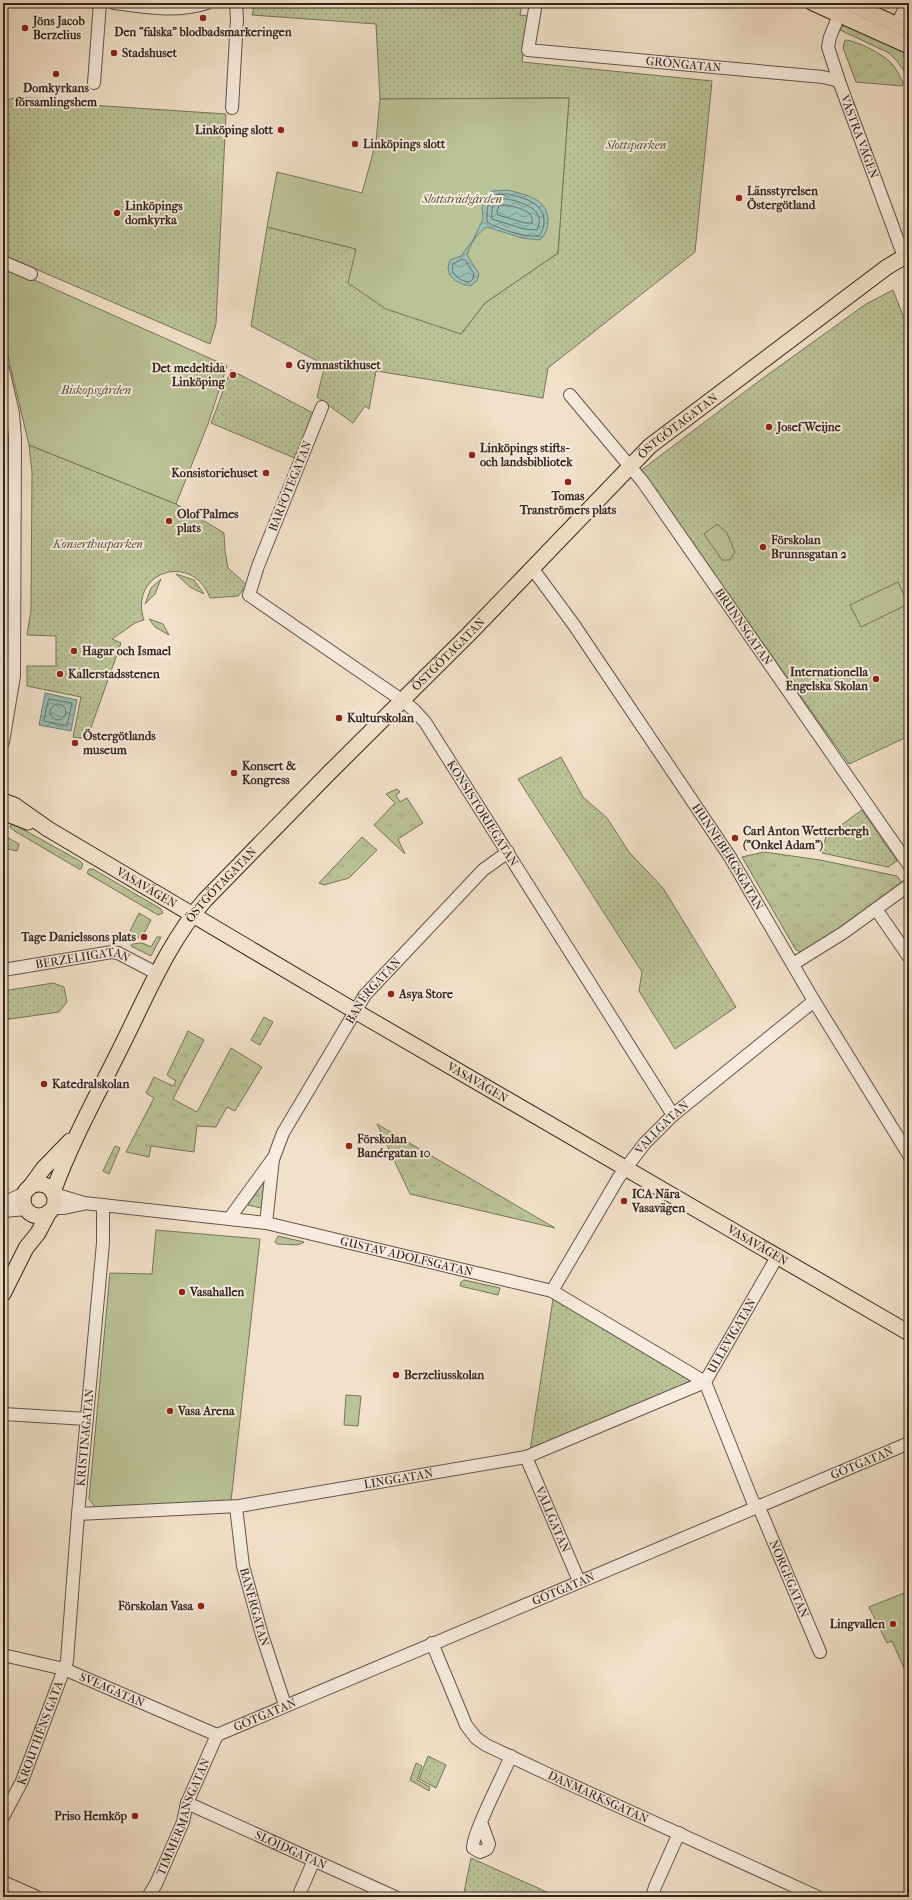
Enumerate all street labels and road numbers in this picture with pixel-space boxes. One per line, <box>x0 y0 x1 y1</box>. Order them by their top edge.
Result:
street label: GRÖNGATAN <box>645 54 722 75</box>
street label: VÄSTRA VÄGEN <box>837 92 881 180</box>
street label: ÖSTGÖTAGATAN <box>634 390 721 461</box>
street label: BARFOTEGATAN <box>265 439 315 533</box>
street label: BRUNNSGATAN <box>712 586 775 668</box>
street label: ÖSTGÖTAGATAN <box>408 615 488 694</box>
street label: KONSISTORIEGATAN <box>444 758 521 869</box>
street label: HUNNEBERGSGATAN <box>689 801 766 913</box>
street label: ÖSTGÖTAGATAN <box>182 844 260 925</box>
street label: VASAVÄGEN <box>113 864 179 911</box>
street label: BERZELIIGATAN <box>34 945 132 972</box>
street label: BANÉRGATAN <box>342 955 404 1026</box>
street label: VASAVÄGEN <box>444 1059 510 1105</box>
street label: VALLGATAN <box>632 1098 692 1158</box>
street label: VASAVÄGEN <box>724 1221 791 1268</box>
street label: GUSTAV ADOLFSGATAN <box>339 1234 475 1279</box>
street label: ULLEVIGATAN <box>705 1296 759 1376</box>
street label: KRISTINAGATAN <box>74 1388 97 1487</box>
street label: GÖTGATAN <box>828 1443 895 1482</box>
street label: LINGGATAN <box>363 1466 434 1492</box>
street label: VALLGATAN <box>532 1484 573 1554</box>
street label: NORGEGATAN <box>766 1538 812 1620</box>
street label: BANÉRGATAN <box>237 1566 272 1648</box>
street label: GÖTGATAN <box>530 1569 597 1608</box>
street label: SVEAGATAN <box>77 1670 147 1710</box>
street label: KROUTHÉNS GATA <box>14 1679 66 1787</box>
street label: GÖTGATAN <box>231 1695 298 1734</box>
street label: TIMMERMANSGATAN <box>154 1756 213 1878</box>
street label: DANMARKSGATAN <box>546 1768 651 1826</box>
street label: SLÖJDGATAN <box>253 1828 329 1872</box>

